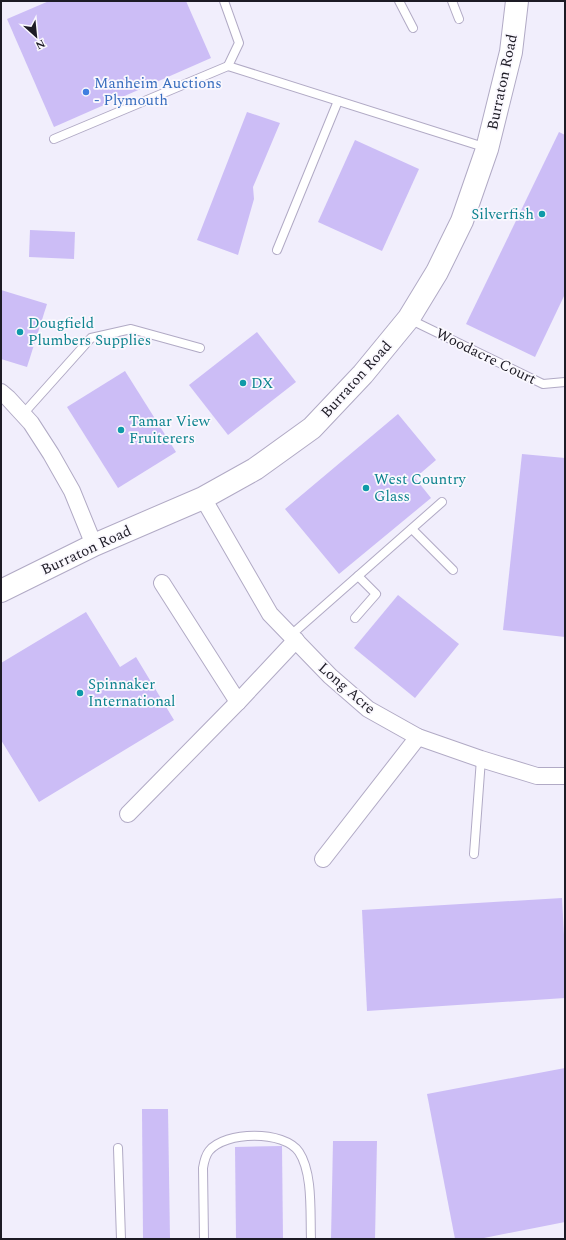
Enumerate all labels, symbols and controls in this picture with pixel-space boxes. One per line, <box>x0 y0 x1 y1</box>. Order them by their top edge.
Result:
north arrow <box>16 16 56 56</box>
street label: Burraton Road <box>481 32 524 132</box>
text: N <box>32 35 48 54</box>
place label: Manheim Auctions - Plymouth <box>94 72 222 112</box>
marker: Manheim Auctions - Plymouth <box>81 87 91 97</box>
place label: Silverfish <box>471 203 534 226</box>
marker: Silverfish <box>537 209 547 219</box>
place label: Dougfield Plumbers Supplies <box>28 312 151 352</box>
street label: Woodacre Court <box>432 322 540 391</box>
marker: Dougfield Plumbers Supplies <box>15 327 25 337</box>
street label: Burraton Road <box>315 335 398 423</box>
place label: DX <box>251 372 273 395</box>
marker: DX <box>238 378 248 388</box>
place label: Tamar View Fruiterers <box>129 410 211 450</box>
marker: Tamar View Fruiterers <box>116 425 126 435</box>
place label: West Country Glass <box>374 468 467 508</box>
marker: West Country Glass <box>361 483 371 493</box>
street label: Burraton Road <box>37 519 135 581</box>
street label: Long Acre <box>313 657 380 720</box>
place label: Spinnaker International <box>88 673 176 713</box>
marker: Spinnaker International <box>75 688 85 698</box>

